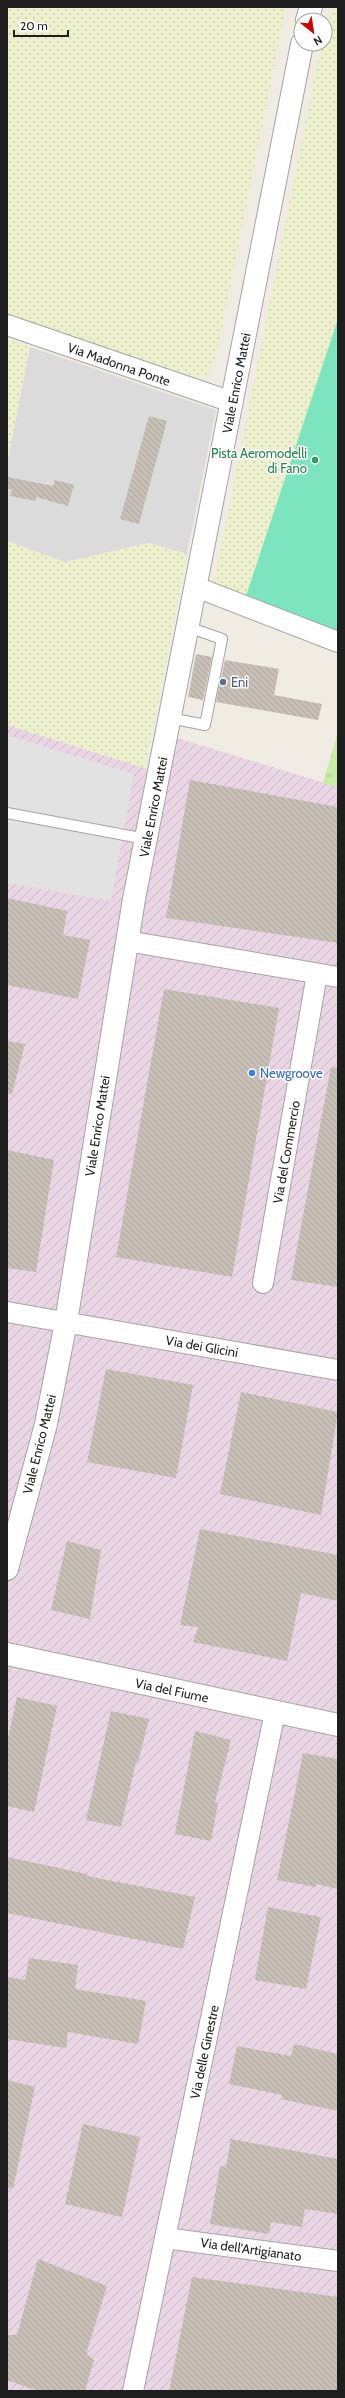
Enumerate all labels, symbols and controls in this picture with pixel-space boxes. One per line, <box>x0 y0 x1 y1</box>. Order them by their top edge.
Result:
scale bar <box>14 12 68 38</box>
north arrow <box>293 12 333 52</box>
text: 20 m <box>20 18 48 33</box>
text: N <box>311 33 325 49</box>
street label: Viale Enrico Mattei <box>218 331 254 435</box>
street label: Via Madonna Ponte <box>65 339 173 389</box>
place label: Pista Aeromodelli di Fano <box>211 445 307 476</box>
marker: Pista Aeromodelli di Fano <box>310 455 320 465</box>
place label: Eni <box>231 674 248 690</box>
marker: Eni <box>218 677 228 687</box>
street label: Viale Enrico Mattei <box>135 755 171 859</box>
place label: Newgroove <box>260 1065 323 1081</box>
marker: Newgroove <box>247 1068 257 1078</box>
street label: Viale Enrico Mattei <box>81 1074 113 1178</box>
street label: Via del Commercio <box>269 1099 303 1205</box>
street label: Via dei Glicini <box>165 1332 239 1360</box>
street label: Viale Enrico Mattei <box>19 1393 59 1495</box>
street label: Via del Fiume <box>134 1674 210 1706</box>
street label: Via delle Ginestre <box>186 2003 222 2100</box>
street label: Via dell'Artigianato <box>199 2234 303 2264</box>

